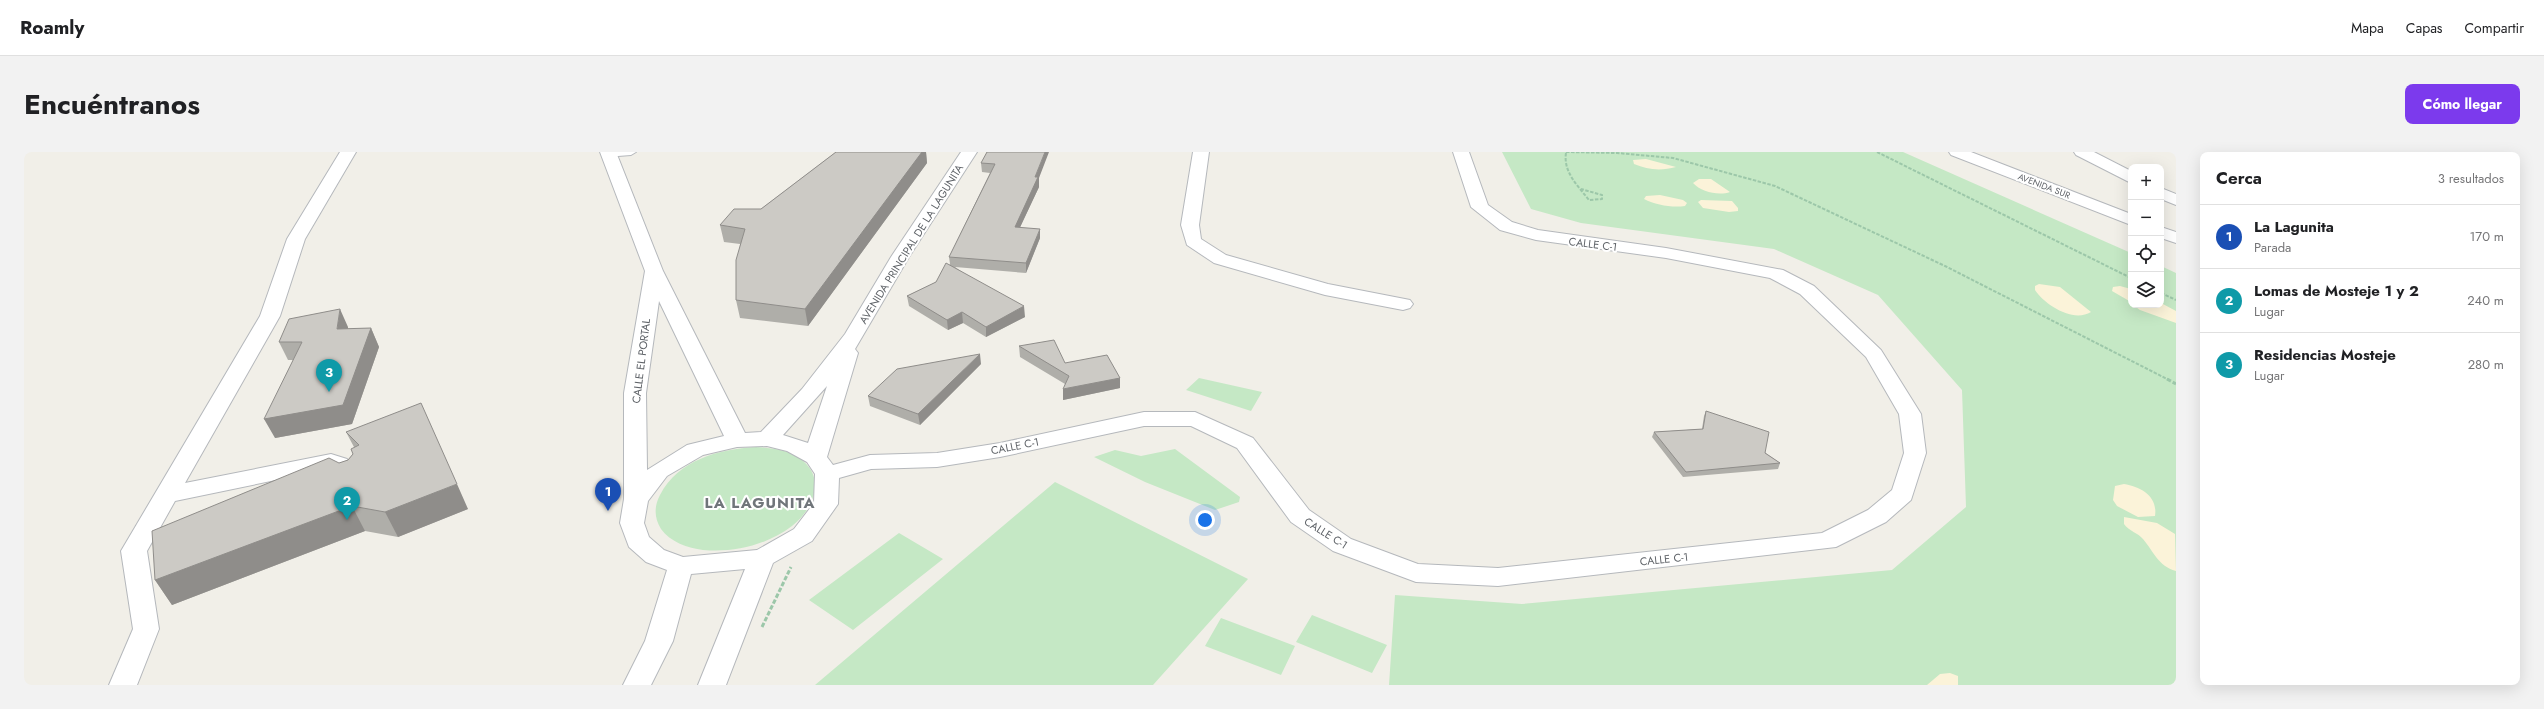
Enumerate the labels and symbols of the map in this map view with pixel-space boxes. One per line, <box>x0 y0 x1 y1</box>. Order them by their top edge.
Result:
street label: AVENIDA PRINCIPAL DE LA LAGUNITA <box>855 160 967 327</box>
street label: AVENIDA SUR <box>2016 170 2072 201</box>
street label: CALLE C-1 <box>1568 233 1618 255</box>
street label: CALLE EL PORTAL <box>628 318 654 404</box>
pin: 3 <box>316 359 342 392</box>
street label: CALLE C-1 <box>990 434 1040 458</box>
pin: 1 <box>595 478 621 511</box>
pin: 2 <box>334 487 360 520</box>
district label: LA LAGUNITA <box>704 492 816 514</box>
your location <box>1195 510 1215 530</box>
street label: CALLE C-1 <box>1301 513 1351 553</box>
street label: CALLE C-1 <box>1639 548 1689 570</box>

